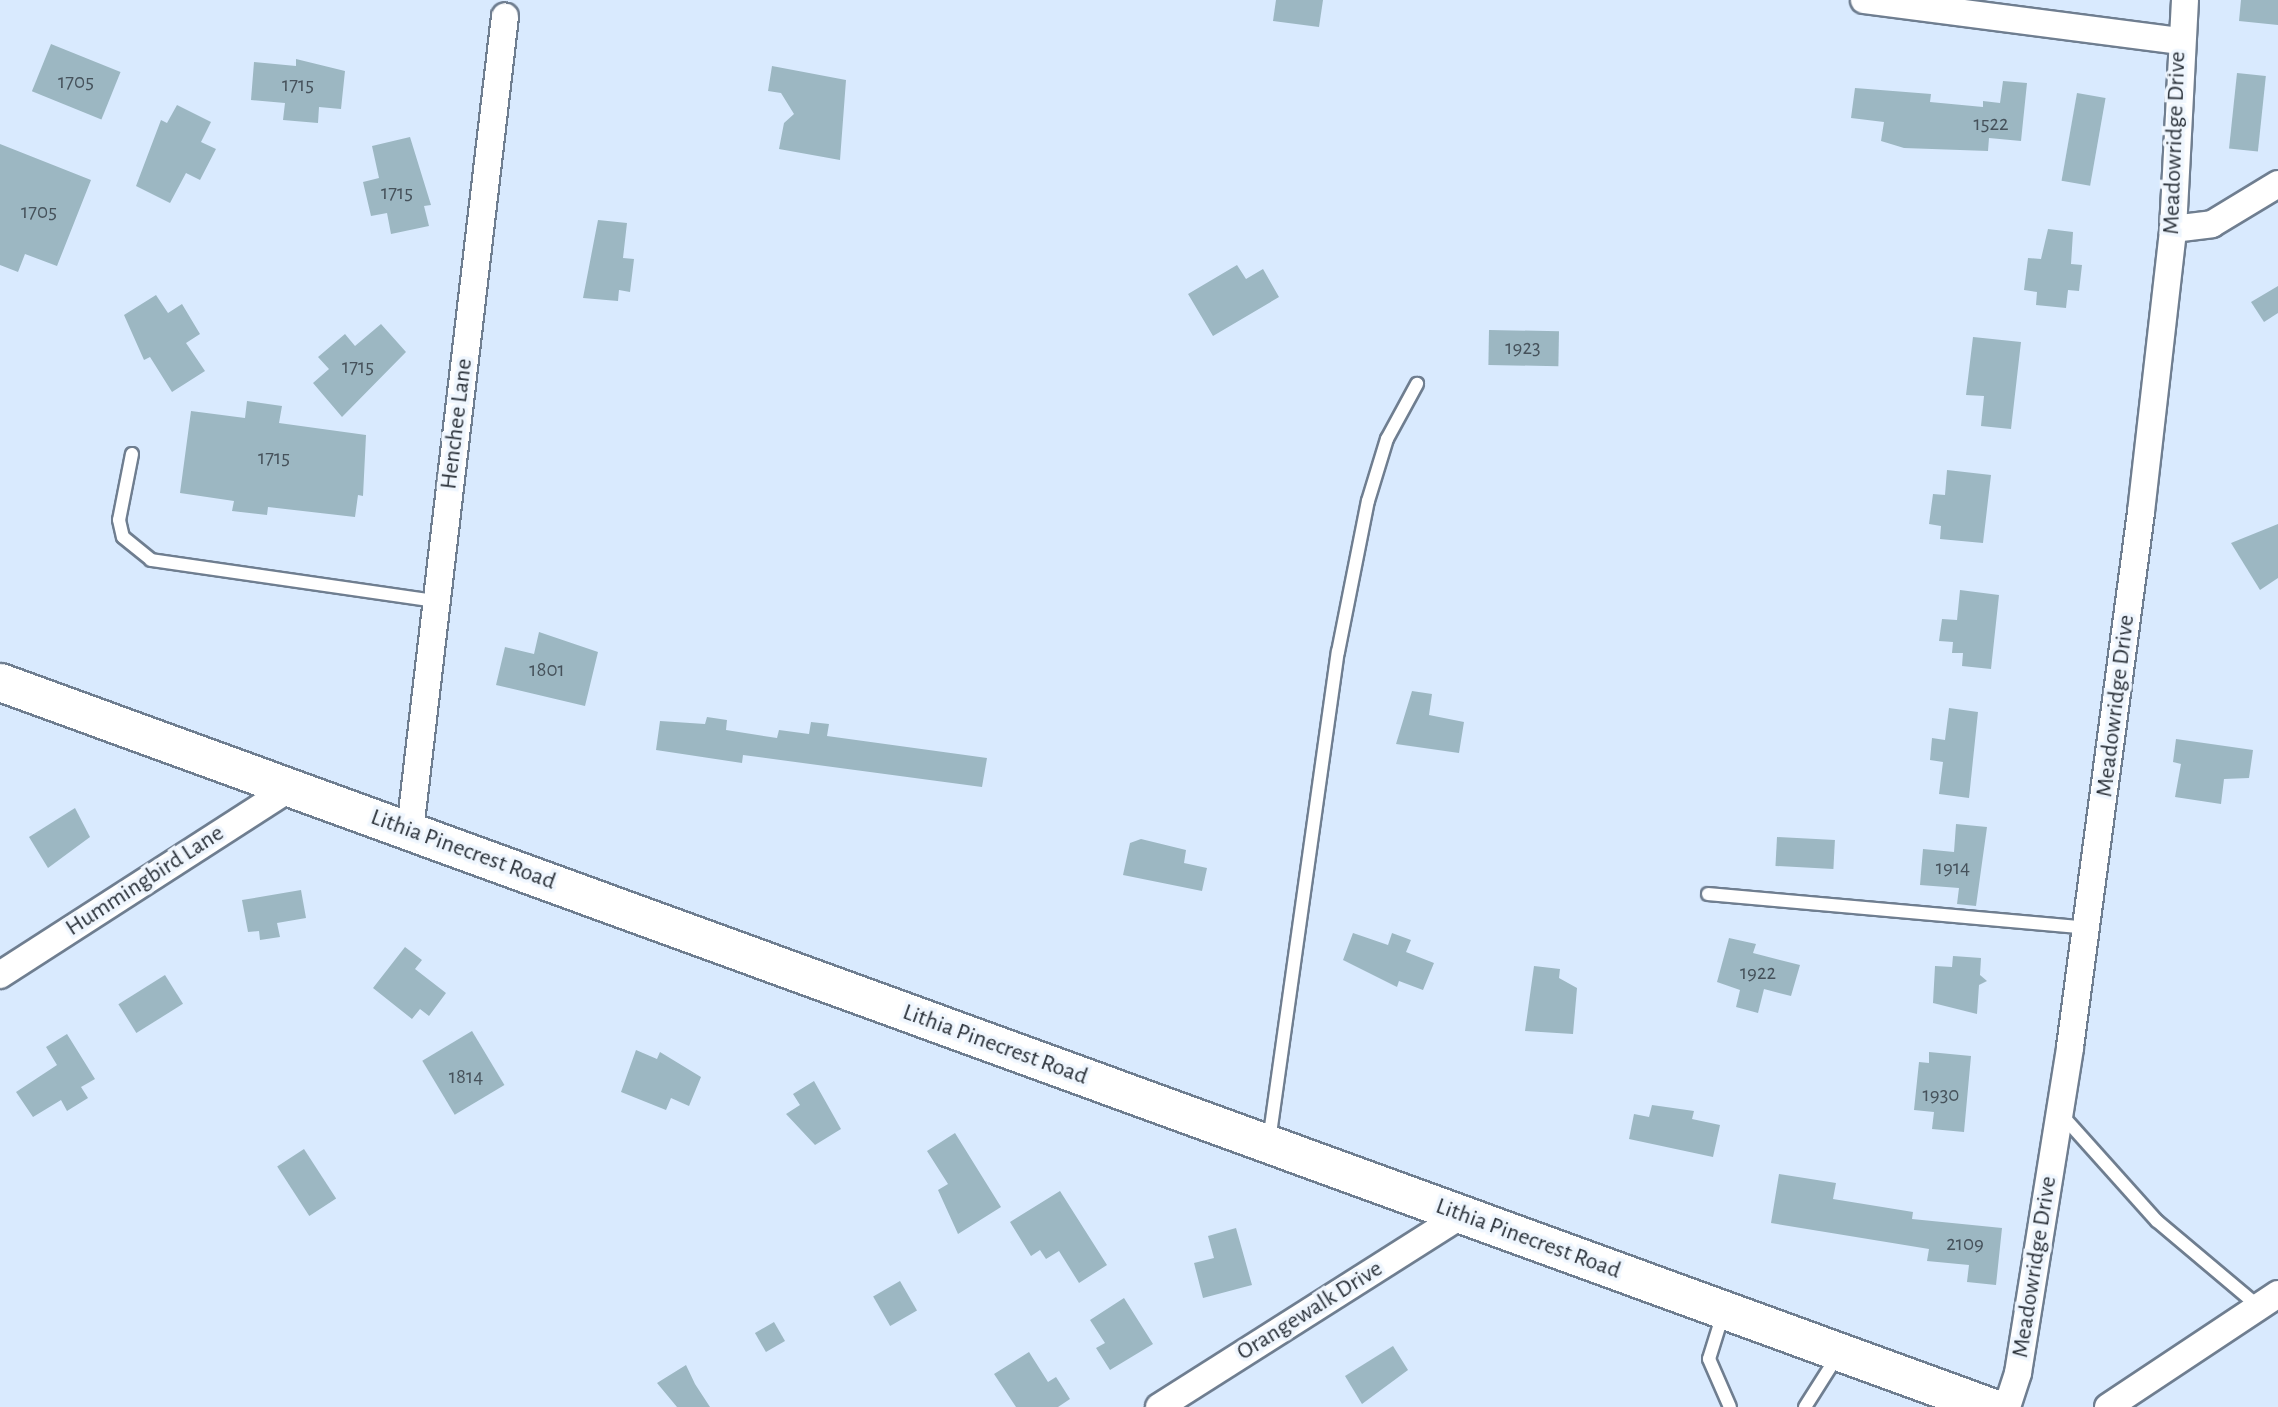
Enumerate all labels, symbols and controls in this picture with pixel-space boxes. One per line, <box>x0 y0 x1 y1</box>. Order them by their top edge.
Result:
street label: Meadowridge Drive <box>2157 51 2193 235</box>
house number: 1705 <box>58 69 94 95</box>
house number: 1715 <box>282 72 314 98</box>
house number: 1522 <box>1973 111 2009 137</box>
house number: 1715 <box>381 180 413 206</box>
house number: 1705 <box>21 199 57 225</box>
house number: 1923 <box>1505 335 1541 361</box>
house number: 1715 <box>342 354 374 380</box>
street label: Henchee Lane <box>435 357 479 491</box>
house number: 1715 <box>258 445 290 471</box>
street label: Meadowridge Drive <box>2091 613 2141 799</box>
house number: 1801 <box>529 657 565 683</box>
street label: Lithia Pinecrest Road <box>367 803 559 897</box>
street label: Hummingbird Lane <box>61 819 229 943</box>
house number: 1914 <box>1936 855 1970 881</box>
house number: 1922 <box>1740 960 1776 986</box>
street label: Lithia Pinecrest Road <box>899 998 1091 1092</box>
house number: 1814 <box>449 1064 483 1090</box>
house number: 1930 <box>1923 1082 1959 1108</box>
street label: Meadowridge Drive <box>2006 1174 2064 1360</box>
street label: Lithia Pinecrest Road <box>1432 1192 1624 1286</box>
house number: 2109 <box>1946 1231 1984 1257</box>
street label: Orangewalk Drive <box>1232 1255 1388 1367</box>

